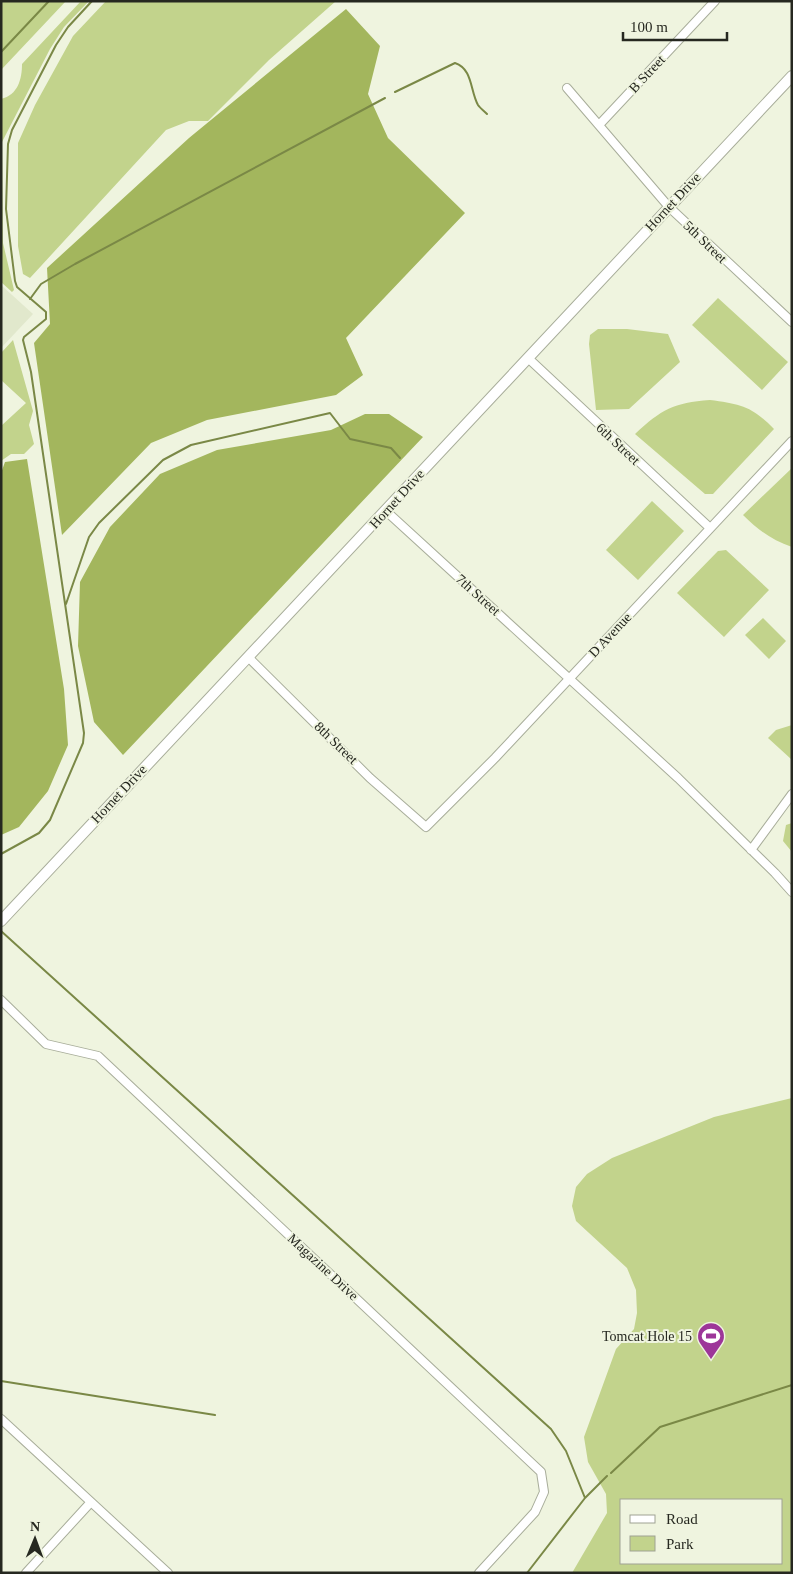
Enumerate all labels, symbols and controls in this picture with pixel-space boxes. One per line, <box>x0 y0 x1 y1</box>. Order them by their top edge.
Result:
scale bar <box>623 10 727 42</box>
text: 100 m <box>630 19 668 35</box>
street label: B Street <box>626 52 668 96</box>
street label: Hornet Drive <box>642 170 704 234</box>
street label: 5th Street <box>680 218 730 266</box>
street label: 6th Street <box>593 420 643 468</box>
street label: Hornet Drive <box>367 466 427 532</box>
street label: 7th Street <box>453 571 503 619</box>
street label: D Avenue <box>586 610 634 660</box>
street label: 8th Street <box>311 719 361 767</box>
street label: Hornet Drive <box>88 762 150 826</box>
street label: Magazine Drive <box>285 1231 361 1303</box>
sports icon: Tomcat Hole 15 <box>696 1321 726 1360</box>
place label: Tomcat Hole 15 <box>602 1329 692 1344</box>
legend <box>620 1499 783 1564</box>
text: Road <box>666 1511 698 1527</box>
north arrow <box>10 1514 60 1564</box>
text: N <box>30 1519 40 1534</box>
text: Park <box>666 1536 694 1552</box>

